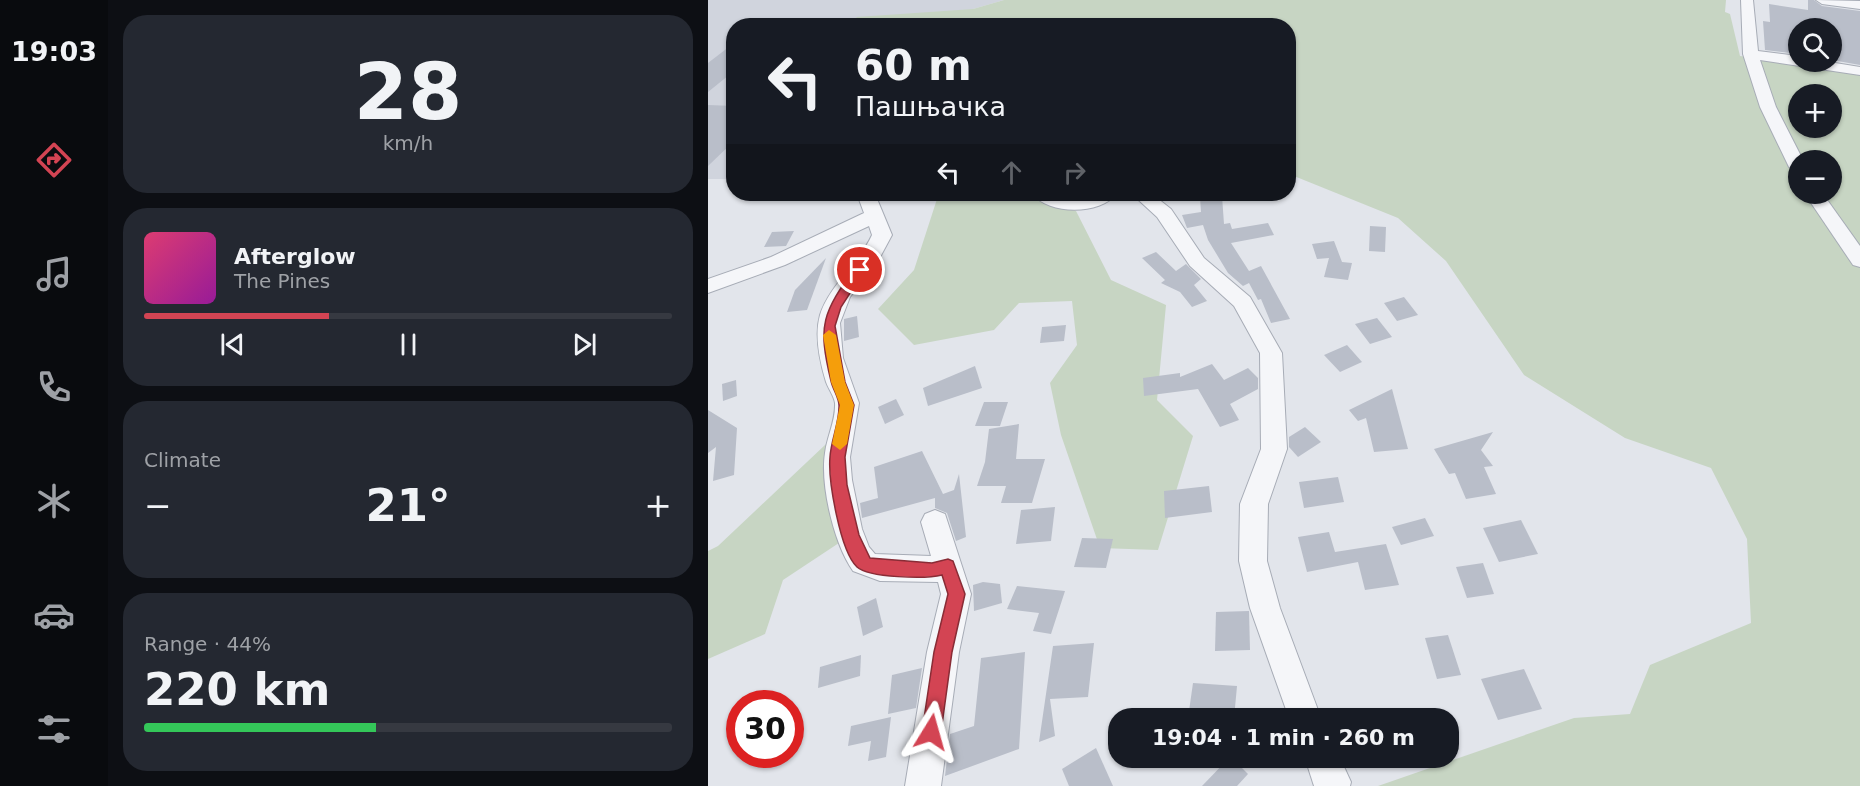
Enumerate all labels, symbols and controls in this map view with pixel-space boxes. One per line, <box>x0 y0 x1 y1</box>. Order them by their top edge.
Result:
map controls <box>1788 18 1842 204</box>
button: search <box>1788 18 1842 72</box>
text: 19:03 <box>11 36 97 67</box>
text: 60 m <box>855 41 972 90</box>
icon: left <box>756 42 834 120</box>
text: 28 <box>354 47 462 137</box>
button: + <box>1788 84 1842 138</box>
text: Пашњачка <box>855 91 1006 122</box>
text: km/h <box>383 131 433 155</box>
icon: directions <box>33 139 75 181</box>
button: − <box>1788 150 1842 204</box>
icon: left <box>932 156 965 189</box>
icon: ahead <box>995 156 1028 189</box>
icon: right <box>1058 156 1091 189</box>
text: Afterglow <box>234 244 356 269</box>
pin <box>834 244 885 295</box>
icon: music <box>33 253 75 295</box>
icon: arrive <box>843 253 876 286</box>
text: The Pines <box>234 269 330 293</box>
icon: previous <box>216 328 249 361</box>
icon: pause <box>392 328 425 361</box>
icon: next <box>568 328 601 361</box>
icon: phone <box>33 366 75 408</box>
text: Climate <box>144 448 221 472</box>
text: 21° <box>365 479 451 532</box>
icon: climate <box>33 480 75 522</box>
text: − <box>144 486 172 525</box>
text: + <box>644 486 672 525</box>
icon: car <box>33 594 75 636</box>
text: Range · 44% <box>144 632 271 656</box>
text: 220 km <box>144 663 330 716</box>
speed limit sign: 30 <box>726 690 804 768</box>
position arrow <box>899 700 963 764</box>
icon: filters <box>33 708 75 750</box>
text: 19:04 · 1 min · 260 m <box>1152 725 1415 750</box>

